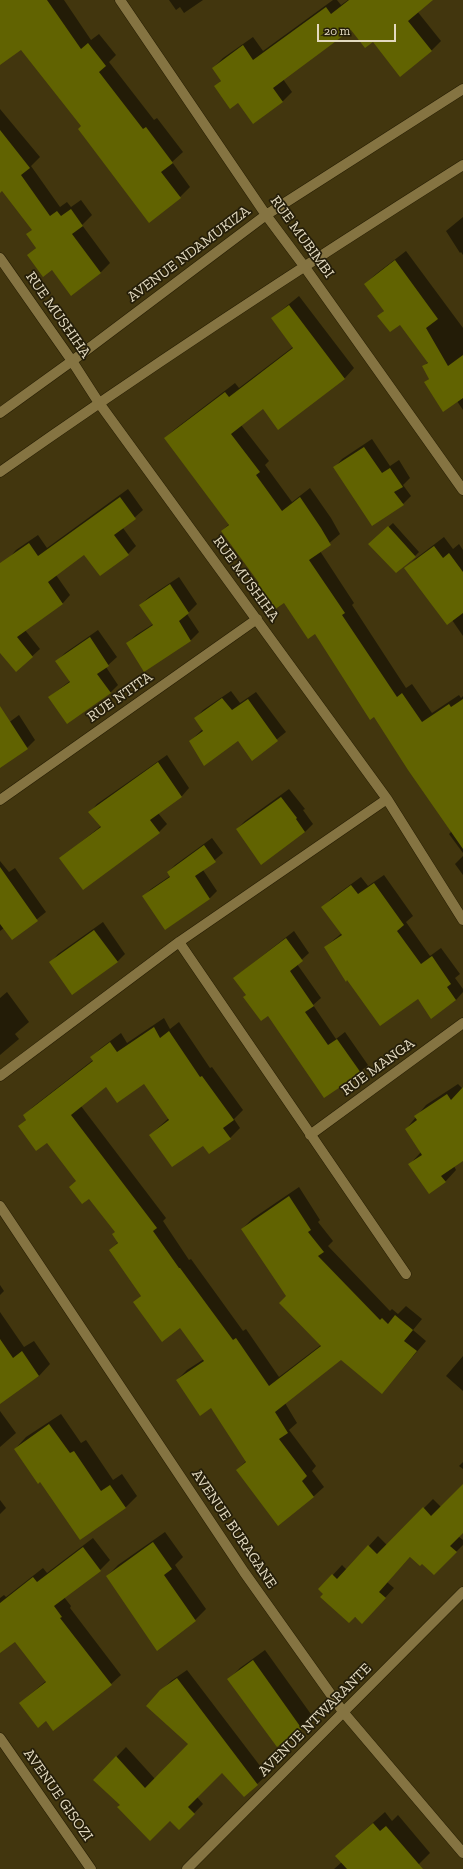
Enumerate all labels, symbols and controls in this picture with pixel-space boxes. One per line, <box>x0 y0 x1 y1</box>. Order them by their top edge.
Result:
scale bar <box>319 16 398 42</box>
text: 20 m <box>324 24 350 38</box>
street label: RUE MUBIMBI <box>266 192 338 282</box>
street label: AVENUE NDAMUKIZA <box>124 202 254 306</box>
street label: RUE MUSHIHA <box>22 268 94 362</box>
street label: RUE MUSHIHA <box>209 533 283 625</box>
street label: RUE NTITA <box>84 668 156 726</box>
street label: RUE MANGA <box>338 1034 418 1100</box>
street label: AVENUE BURAGANE <box>188 1466 280 1592</box>
street label: AVENUE NTWARANTE <box>255 1660 375 1780</box>
street label: AVENUE GISOZI <box>19 1745 97 1845</box>

